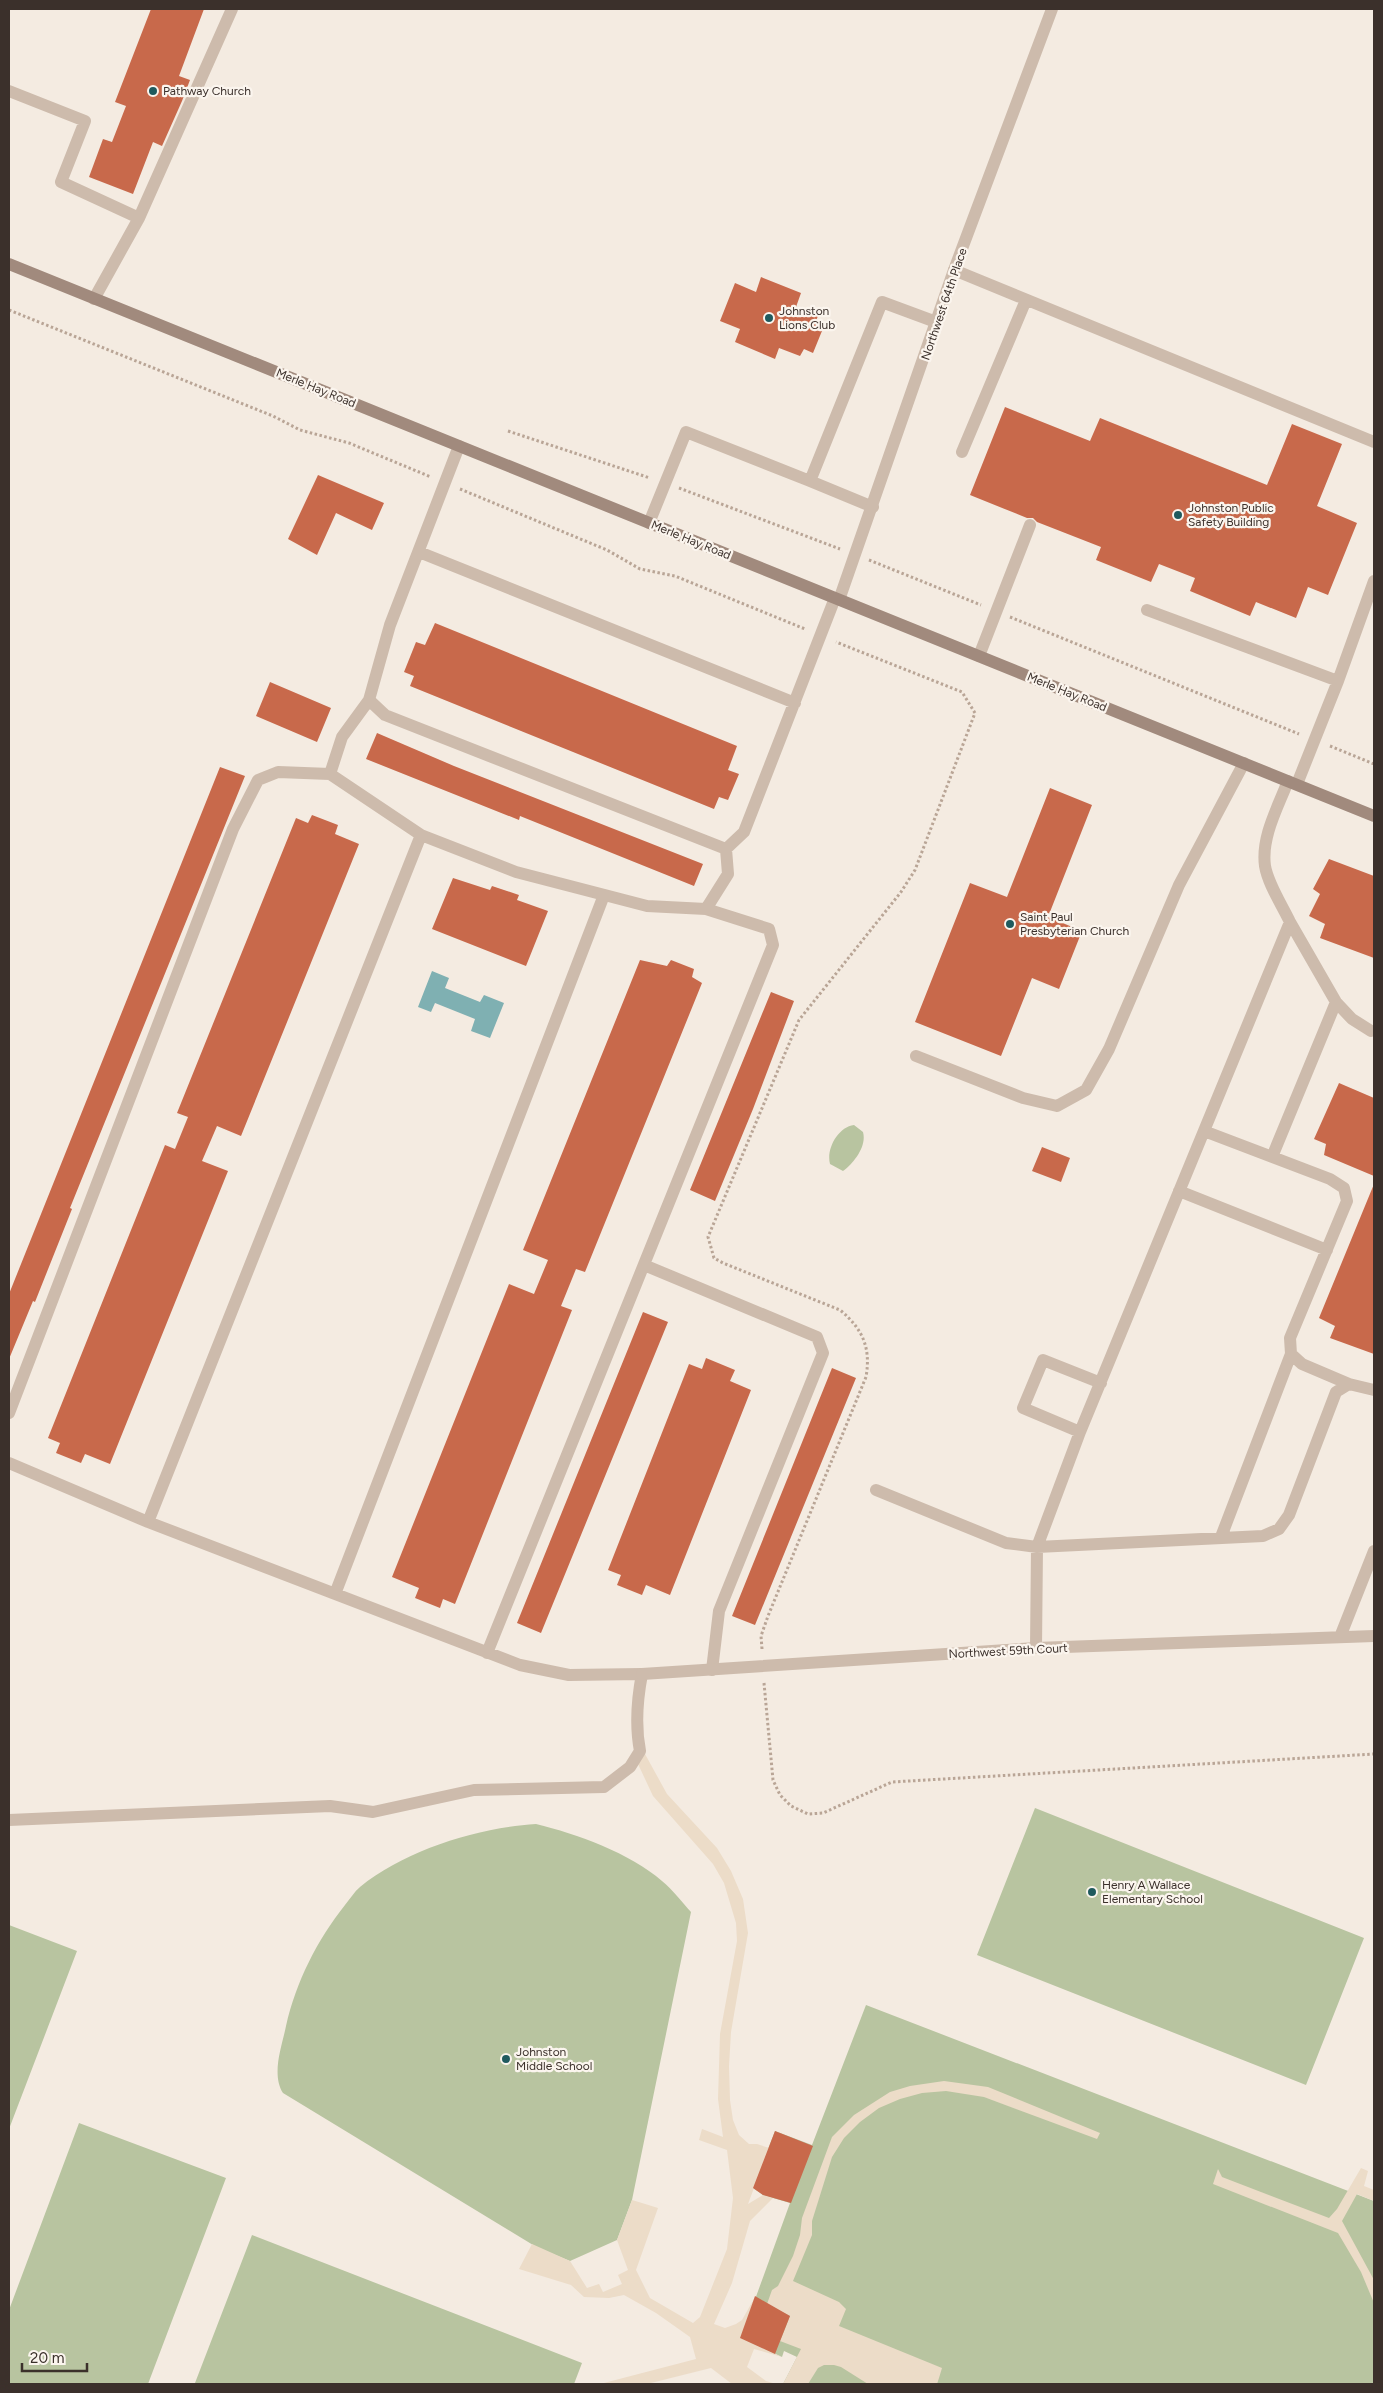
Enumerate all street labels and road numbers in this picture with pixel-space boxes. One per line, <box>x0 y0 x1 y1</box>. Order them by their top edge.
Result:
street label: Northwest 64th Place <box>918 246 970 362</box>
street label: Merle Hay Road <box>274 366 358 410</box>
street label: Merle Hay Road <box>649 518 733 562</box>
street label: Merle Hay Road <box>1025 670 1109 714</box>
street label: Northwest 59th Court <box>948 1641 1068 1661</box>

